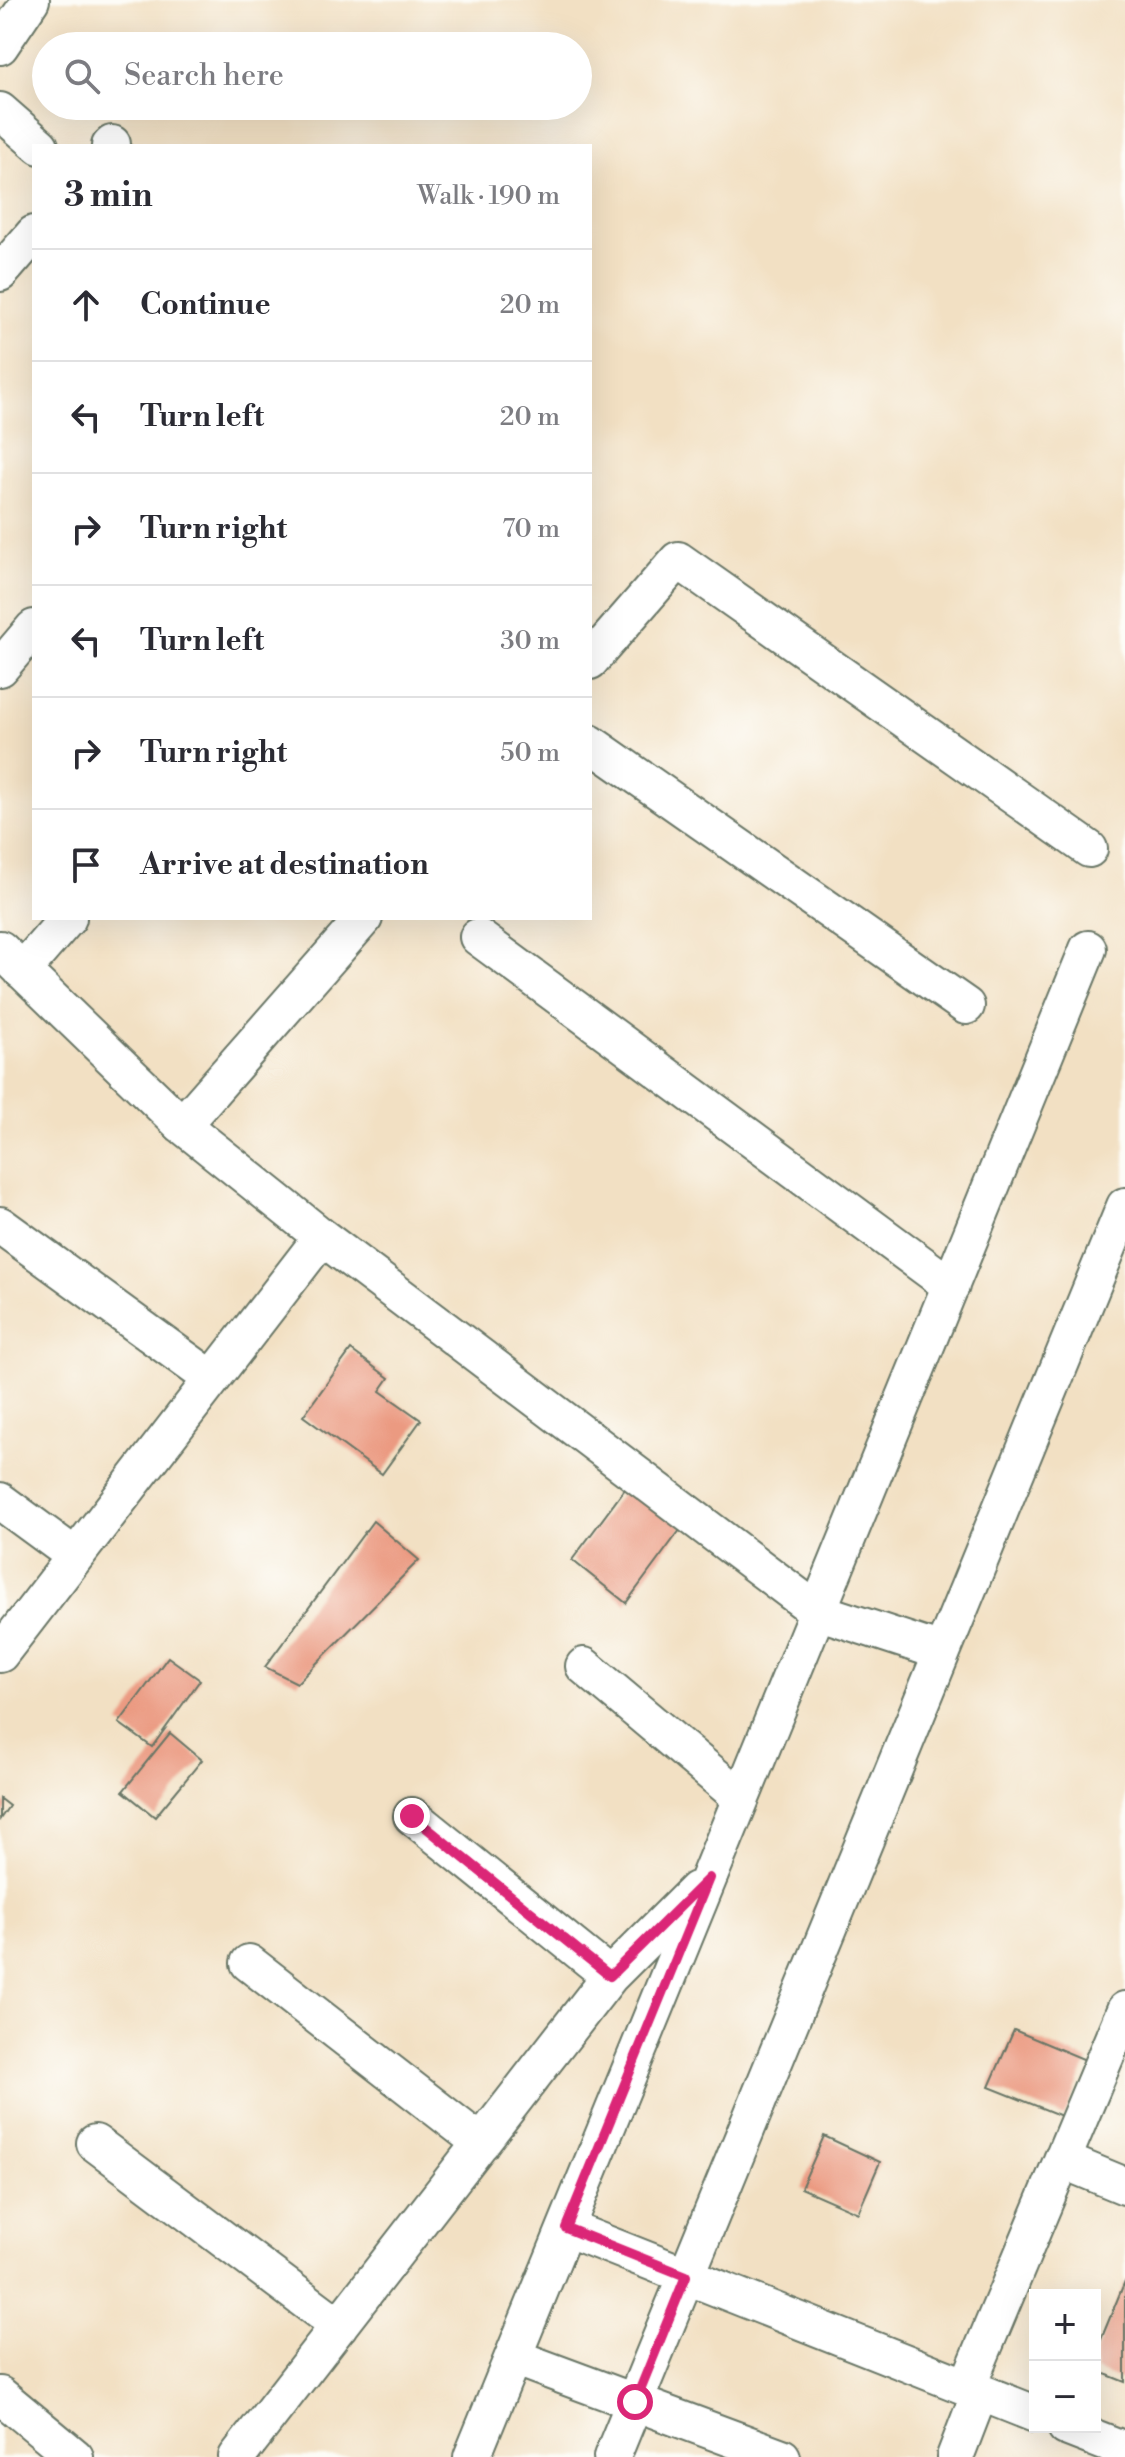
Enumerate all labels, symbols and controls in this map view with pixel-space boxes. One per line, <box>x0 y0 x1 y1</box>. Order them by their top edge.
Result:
search box <box>32 32 592 120</box>
icon: search <box>60 54 104 98</box>
text: Search here <box>124 57 284 95</box>
text: 3 min <box>64 175 153 217</box>
text: Walk · 190 m <box>417 180 560 212</box>
icon: ahead <box>64 283 108 327</box>
text: Continue <box>140 286 271 324</box>
text: 20 m <box>500 289 560 321</box>
icon: left <box>64 395 108 439</box>
text: Turn left <box>140 398 264 436</box>
text: 20 m <box>500 401 560 433</box>
icon: right <box>64 507 108 551</box>
text: Turn right <box>140 510 287 548</box>
text: 70 m <box>502 513 560 545</box>
icon: left <box>64 619 108 663</box>
text: Turn left <box>140 622 264 660</box>
text: 30 m <box>500 625 560 657</box>
icon: right <box>64 731 108 775</box>
text: Turn right <box>140 734 287 772</box>
text: 50 m <box>500 737 560 769</box>
icon: arrive <box>64 843 108 887</box>
text: Arrive at destination <box>140 846 429 884</box>
route end <box>394 1798 430 1834</box>
map controls <box>1029 2289 1101 2433</box>
button: + <box>1029 2289 1101 2361</box>
button: − <box>1029 2361 1101 2433</box>
route start <box>617 2384 653 2420</box>

